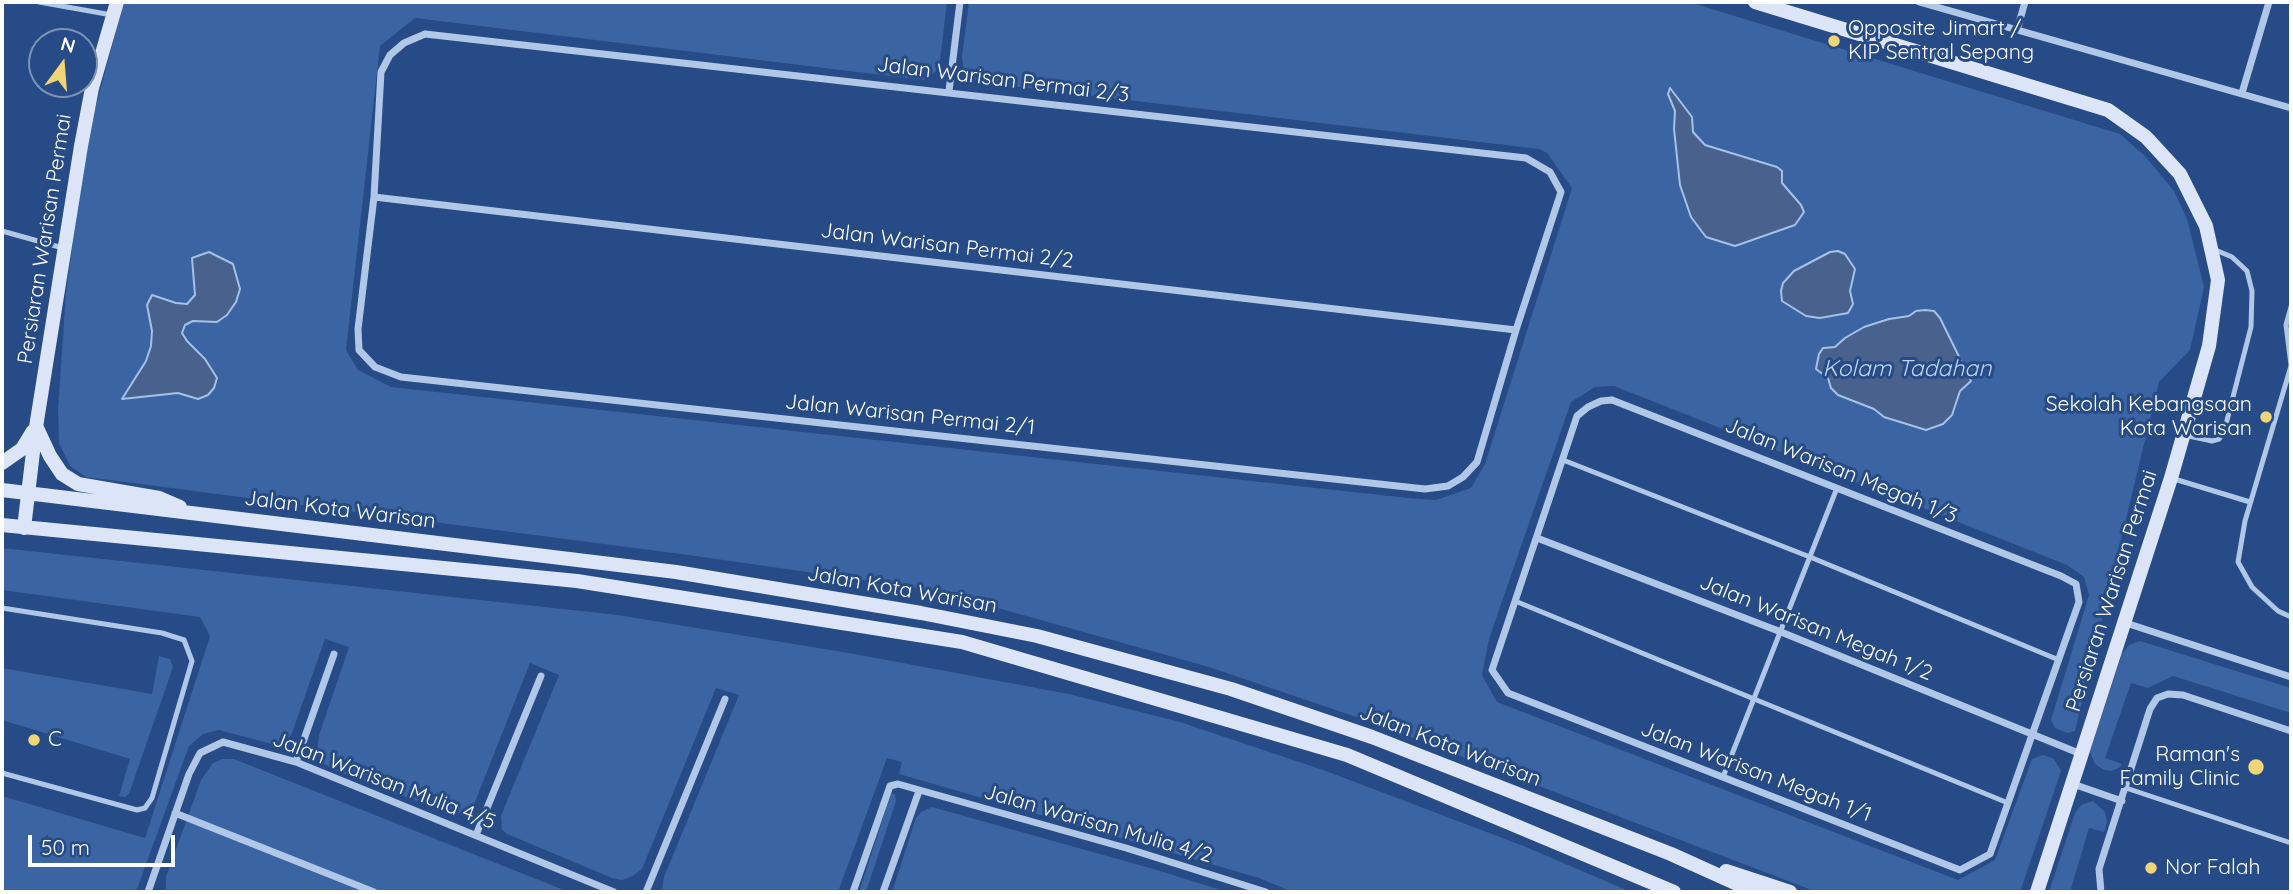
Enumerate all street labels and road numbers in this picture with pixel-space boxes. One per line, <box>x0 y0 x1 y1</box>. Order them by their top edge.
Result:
street label: Jalan Warisan Permai 2/3 <box>875 52 1131 108</box>
street label: Persiaran Warisan Permai <box>13 112 77 366</box>
street label: Jalan Warisan Permai 2/2 <box>819 218 1075 274</box>
street label: Jalan Warisan Permai 2/1 <box>784 389 1036 441</box>
street label: Jalan Warisan Megah 1/3 <box>1721 413 1961 529</box>
street label: Persiaran Warisan Permai <box>2061 467 2163 715</box>
street label: Jalan Kota Warisan <box>243 486 437 534</box>
street label: Jalan Kota Warisan <box>805 561 999 619</box>
street label: Jalan Warisan Megah 1/2 <box>1696 570 1936 686</box>
street label: Jalan Kota Warisan <box>1356 700 1544 792</box>
street label: Jalan Warisan Megah 1/1 <box>1637 716 1875 828</box>
street label: Jalan Warisan Mulia 4/5 <box>269 727 499 835</box>
street label: Jalan Warisan Mulia 4/2 <box>981 779 1215 869</box>

